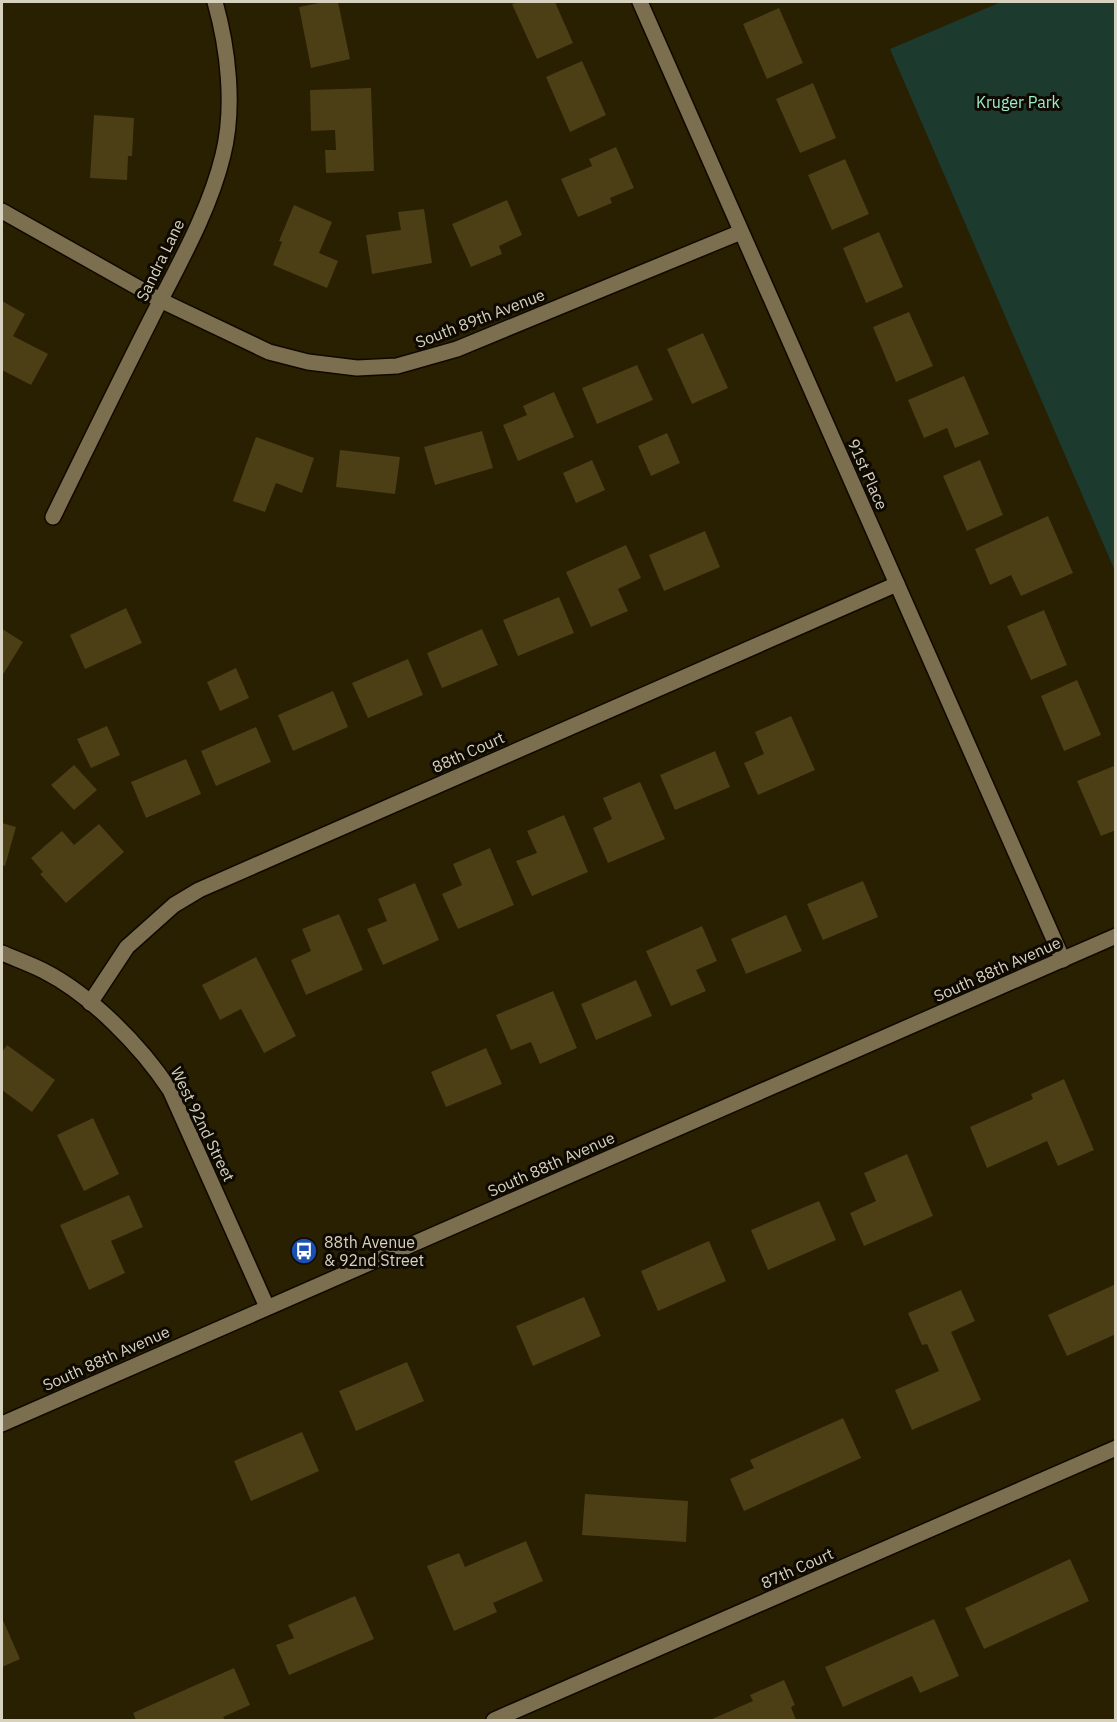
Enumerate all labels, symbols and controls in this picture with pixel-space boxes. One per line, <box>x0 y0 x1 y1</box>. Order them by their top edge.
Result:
park label: Kruger Park <box>976 92 1061 112</box>
street label: Sandra Lane <box>132 216 189 304</box>
street label: South 89th Avenue <box>412 284 548 352</box>
street label: 91st Place <box>843 435 893 513</box>
street label: 88th Court <box>429 727 507 777</box>
street label: South 88th Avenue <box>930 932 1064 1006</box>
street label: West 92nd Street <box>167 1063 239 1185</box>
street label: South 88th Avenue <box>484 1127 618 1201</box>
place label: 88th Avenue & 92nd Street <box>324 1232 424 1270</box>
bus stop icon: 88th Avenue & 92nd Street <box>289 1236 319 1266</box>
street label: South 88th Avenue <box>39 1321 173 1395</box>
street label: 87th Court <box>758 1543 836 1593</box>

